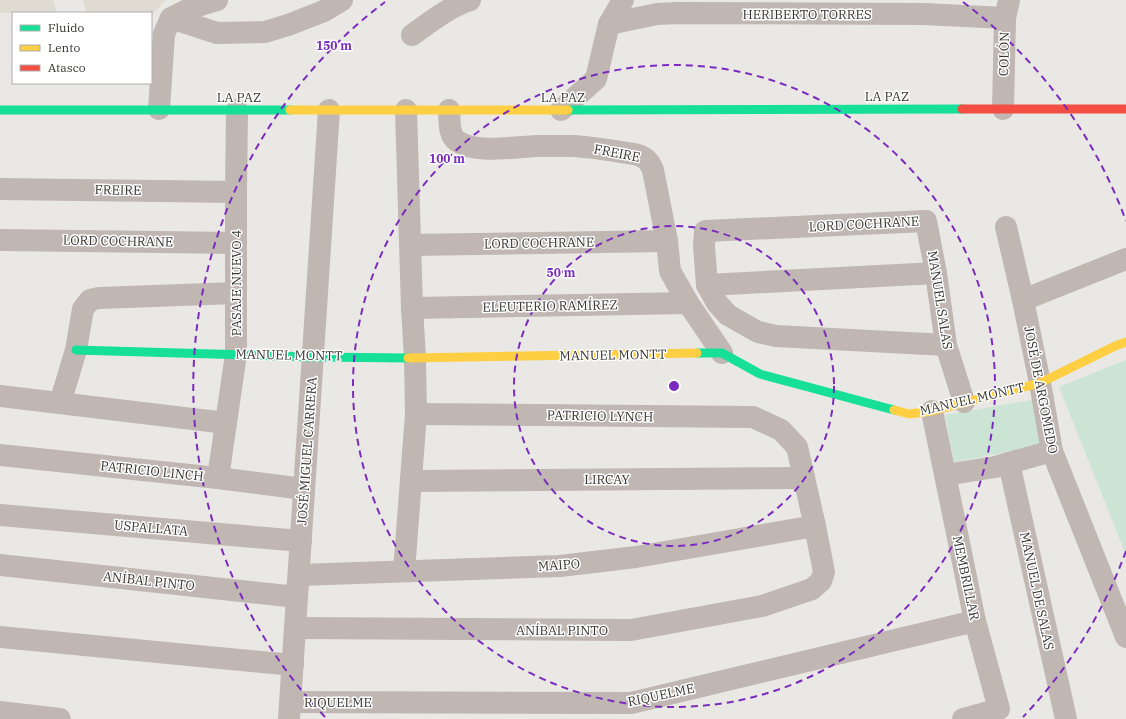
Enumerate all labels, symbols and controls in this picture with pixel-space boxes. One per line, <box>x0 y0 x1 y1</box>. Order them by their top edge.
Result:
street label: HERIBERTO TORRES <box>742 6 872 23</box>
legend <box>12 12 152 84</box>
text: Fluido <box>48 20 85 35</box>
street label: COLÓN <box>995 32 1013 76</box>
text: 150 m <box>316 38 352 53</box>
text: Lento <box>48 40 80 55</box>
text: Atasco <box>48 60 86 75</box>
street label: LA PAZ <box>865 88 909 105</box>
street label: LA PAZ <box>217 89 261 106</box>
street label: LA PAZ <box>541 89 585 106</box>
street label: FREIRE <box>592 140 642 166</box>
text: 100 m <box>429 151 465 166</box>
street label: FREIRE <box>94 181 142 199</box>
street label: LORD COCHRANE <box>808 213 920 235</box>
street label: PASAJE NUEVO 4 <box>228 229 245 336</box>
street label: LORD COCHRANE <box>63 232 173 250</box>
street label: LORD COCHRANE <box>484 234 594 252</box>
street label: MANUEL SALAS <box>924 249 956 351</box>
text: 50 m <box>547 265 576 280</box>
street label: ELEUTERIO RAMÍREZ <box>482 296 618 316</box>
street label: JOSÉ DE ARGOMEDO <box>1020 325 1062 455</box>
street label: MANUEL MONTT <box>235 346 343 364</box>
street label: MANUEL MONTT <box>559 346 667 364</box>
street label: JOSÉ MIGUEL CARRERA <box>293 376 321 526</box>
centre of rings <box>667 379 681 393</box>
street label: MANUEL MONTT <box>918 379 1027 419</box>
street label: PATRICIO LYNCH <box>547 407 653 425</box>
street label: PATRICIO LINCH <box>100 457 204 485</box>
street label: LIRCAY <box>584 471 630 488</box>
street label: USPALLATA <box>113 516 189 540</box>
street label: MANUEL DE SALAS <box>1016 530 1058 652</box>
street label: MEMBRILLAR <box>949 534 983 622</box>
street label: MAIPO <box>537 555 581 575</box>
street label: ANÍBAL PINTO <box>102 568 196 594</box>
street label: ANÍBAL PINTO <box>516 622 608 639</box>
street label: RIQUELME <box>626 680 696 710</box>
street label: RIQUELME <box>304 694 372 711</box>

